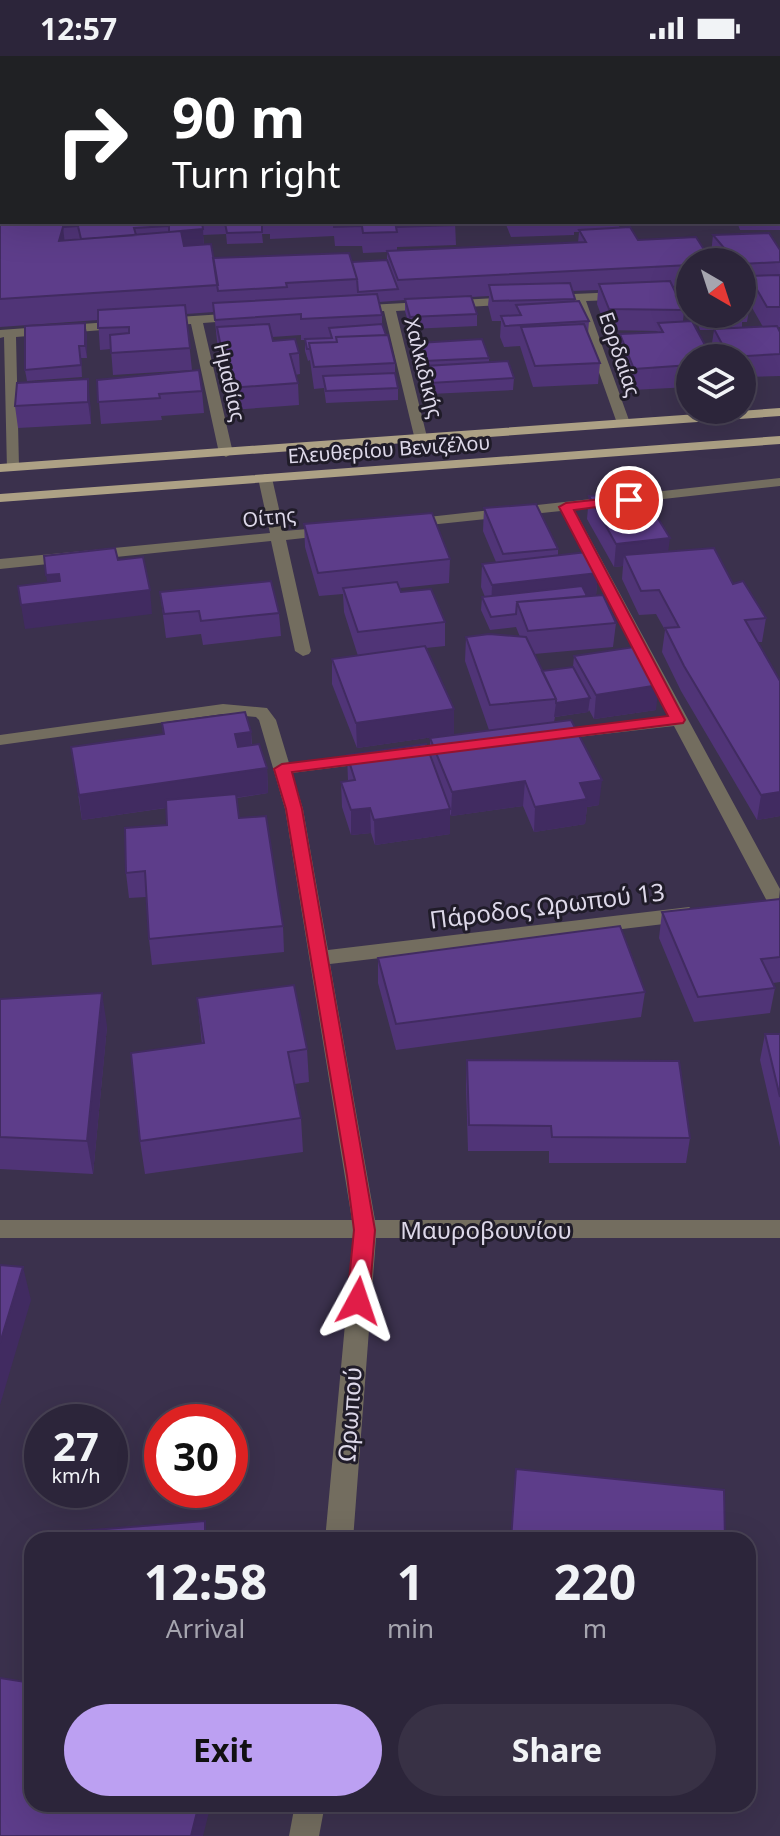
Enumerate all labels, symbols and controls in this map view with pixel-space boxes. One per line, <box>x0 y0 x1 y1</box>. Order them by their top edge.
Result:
text: 12:57 <box>40 8 117 49</box>
text: 90 m <box>172 78 305 154</box>
icon: right <box>40 88 144 192</box>
text: Turn right <box>172 150 340 199</box>
north arrow <box>676 248 756 328</box>
map controls <box>676 248 756 424</box>
street label: Εορδαίας <box>593 308 647 400</box>
street label: Χαλκιδικής <box>399 315 450 421</box>
street label: Ημαθίας <box>208 340 252 424</box>
button: layers <box>676 344 756 424</box>
street label: Ελευθερίου Βενιζέλου <box>287 428 491 470</box>
pin <box>595 466 663 534</box>
icon: arrive <box>607 478 651 522</box>
street label: Οίτης <box>241 501 297 533</box>
street label: Πάροδος Ωρωπού 13 <box>428 874 666 936</box>
street label: Μαυροβουνίου <box>400 1213 572 1246</box>
position arrow <box>316 1259 400 1343</box>
street label: Ωρωπού <box>329 1366 369 1462</box>
speed limit sign: 30 <box>144 1404 248 1508</box>
text: 27 <box>53 1418 99 1473</box>
text: km/h <box>51 1462 101 1489</box>
text: 12:58 <box>144 1549 267 1614</box>
text: 1 <box>397 1549 424 1614</box>
text: 220 <box>554 1549 636 1614</box>
text: Arrival <box>166 1610 245 1646</box>
text: min <box>387 1610 434 1646</box>
text: m <box>583 1610 607 1646</box>
button: Exit <box>64 1704 382 1796</box>
button: Share <box>398 1704 716 1796</box>

